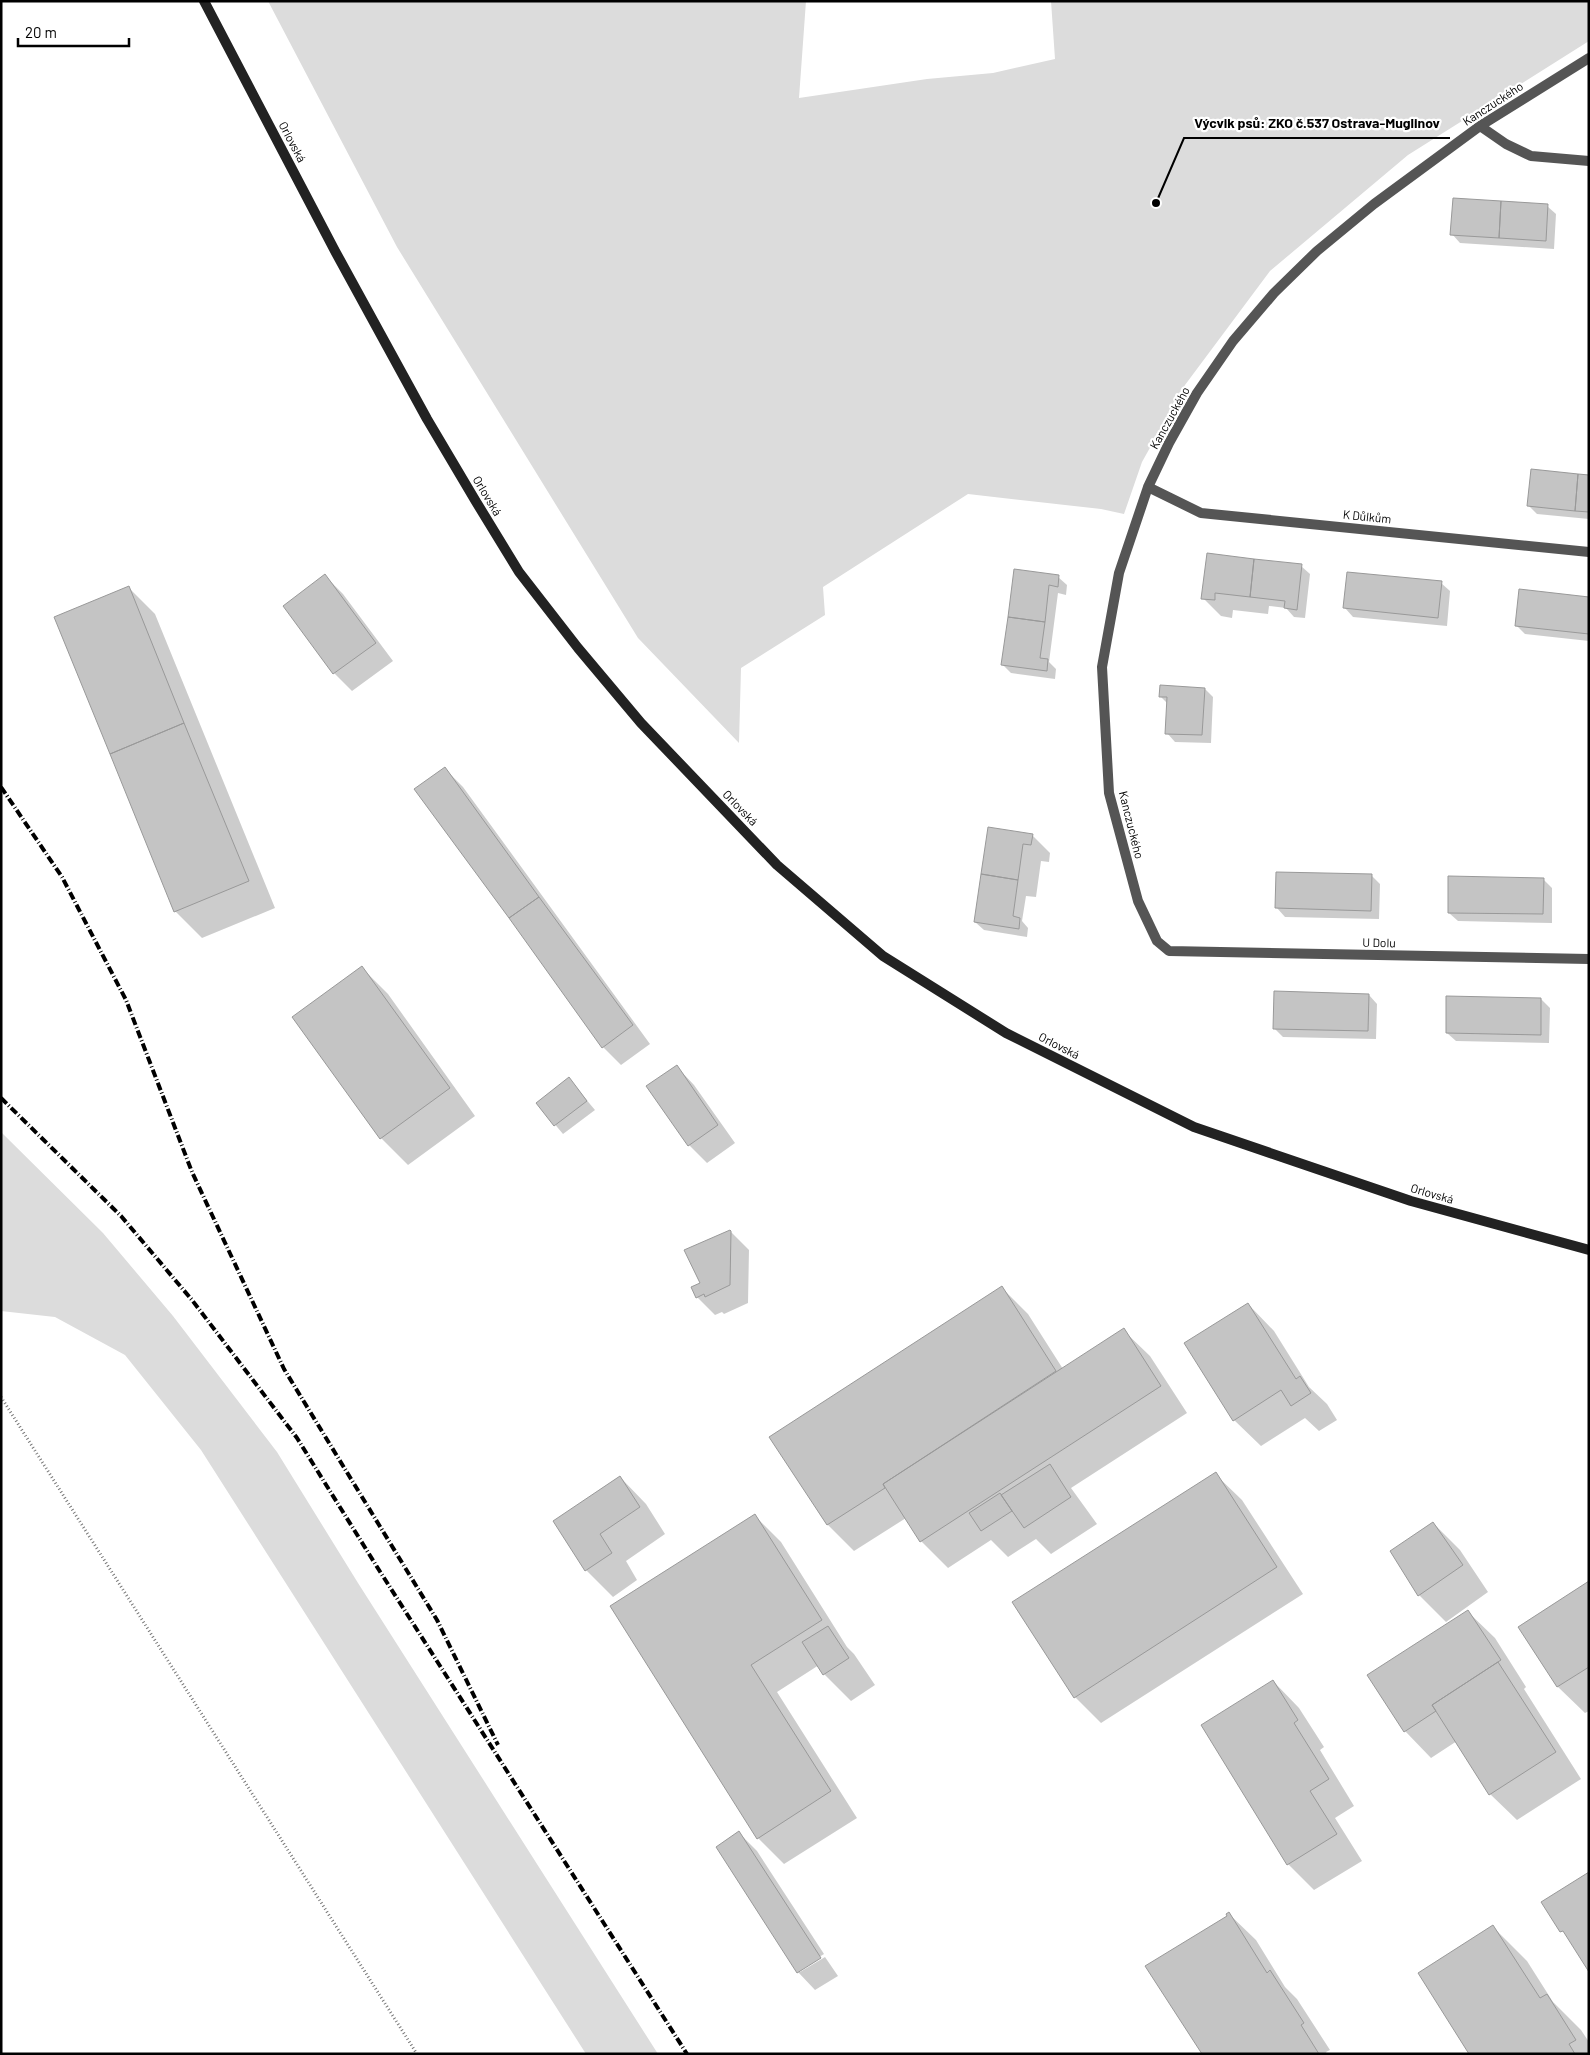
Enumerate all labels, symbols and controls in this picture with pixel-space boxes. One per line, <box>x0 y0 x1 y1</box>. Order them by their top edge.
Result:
scale bar <box>18 15 129 47</box>
text: 20 m <box>25 23 57 41</box>
street label: Kanczuckého <box>1460 78 1525 128</box>
callout: Výcvik psů: ZKO č.537 Ostrava-Muglinov <box>1184 109 1450 138</box>
text: Výcvik psů: ZKO č.537 Ostrava-Muglinov <box>1194 114 1440 131</box>
street label: Orlovská <box>276 119 309 164</box>
street label: Kanczuckého <box>1146 384 1192 451</box>
street label: Orlovská <box>471 473 505 518</box>
street label: K Důlkům <box>1342 507 1392 526</box>
street label: Orlovská <box>720 787 761 828</box>
street label: Kanczuckého <box>1117 789 1147 860</box>
street label: U Dolu <box>1362 935 1396 949</box>
street label: Orlovská <box>1037 1029 1082 1061</box>
street label: Orlovská <box>1409 1180 1455 1206</box>

